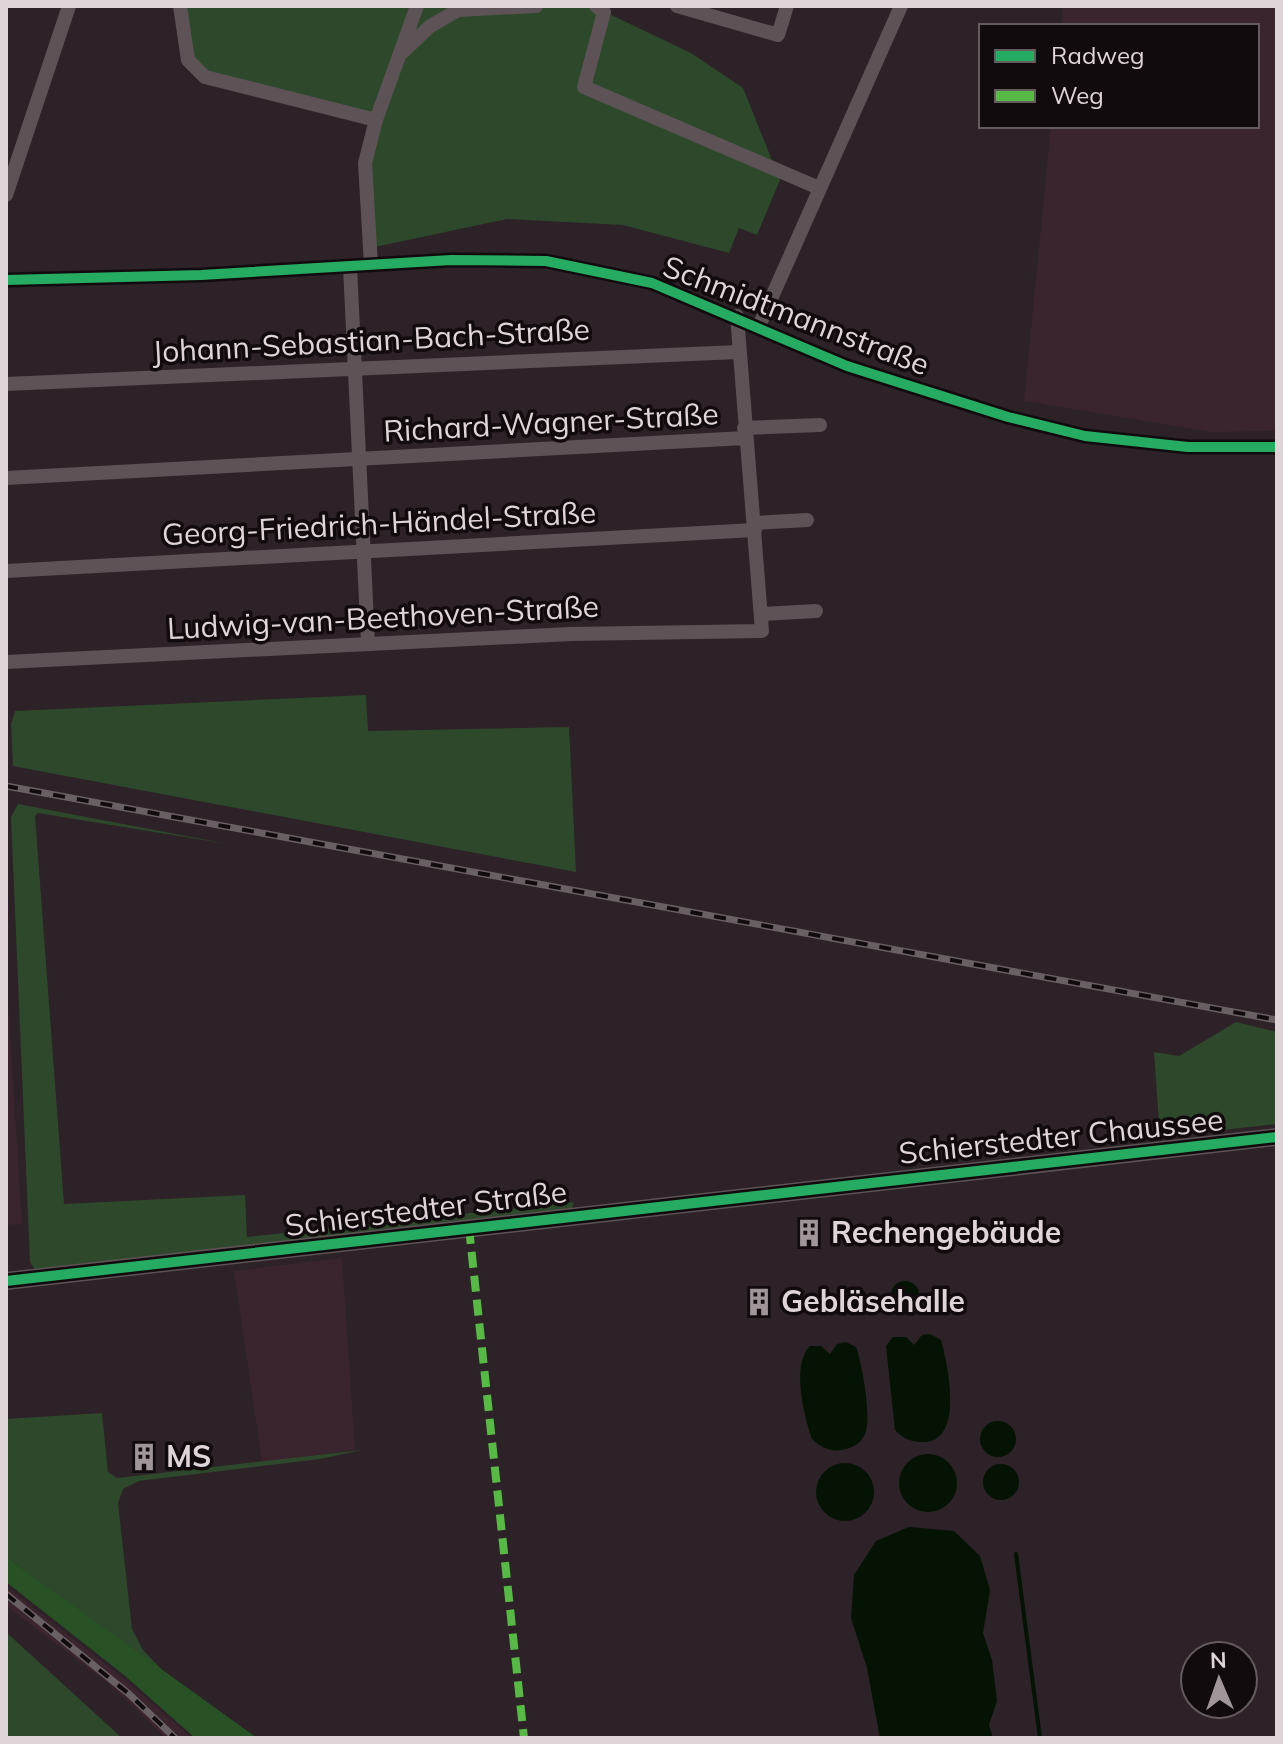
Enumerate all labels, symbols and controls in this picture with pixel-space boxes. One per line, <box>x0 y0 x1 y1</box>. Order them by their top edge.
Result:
legend <box>979 24 1259 128</box>
text: Radweg <box>1051 40 1145 70</box>
text: Weg <box>1051 80 1104 110</box>
street label: Schmidtmannstraße <box>658 247 935 383</box>
street label: Johann-Sebastian-Bach-Straße <box>151 310 591 370</box>
street label: Richard-Wagner-Straße <box>382 394 720 450</box>
street label: Georg-Friedrich-Händel-Straße <box>161 493 597 553</box>
street label: Ludwig-van-Beethoven-Straße <box>166 587 600 647</box>
street label: Schierstedter Chaussee <box>897 1100 1225 1172</box>
street label: Schierstedter Straße <box>283 1172 569 1244</box>
place label: Rechengebäude <box>831 1213 1061 1251</box>
building icon: Rechengebäude <box>794 1218 824 1248</box>
place label: Gebläsehalle <box>781 1282 965 1320</box>
building icon: Gebläsehalle <box>744 1287 774 1317</box>
place label: MS <box>166 1437 211 1475</box>
building icon: MS <box>129 1442 159 1472</box>
north arrow <box>1179 1640 1259 1720</box>
text: N <box>1210 1646 1227 1674</box>

